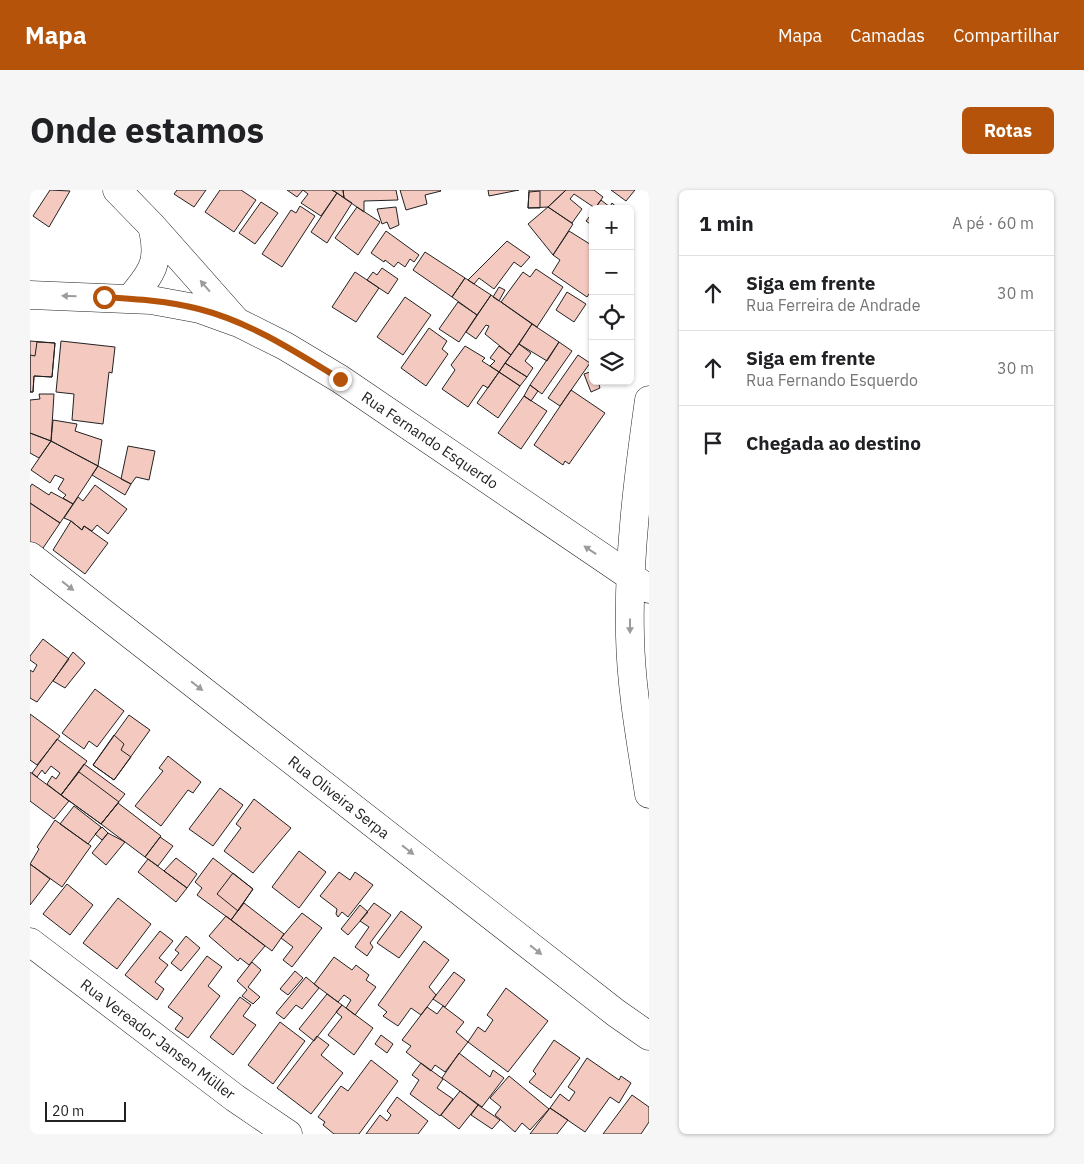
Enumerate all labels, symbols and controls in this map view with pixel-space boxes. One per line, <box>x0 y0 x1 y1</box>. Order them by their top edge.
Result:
text: Mapa <box>25 19 87 51</box>
text: Mapa <box>778 24 822 47</box>
text: Camadas <box>850 24 925 47</box>
text: Compartilhar <box>953 24 1059 47</box>
text: Onde estamos <box>30 107 264 153</box>
button: Rotas <box>962 107 1054 154</box>
map controls <box>589 205 634 385</box>
button: + <box>589 205 634 250</box>
text: 1 min <box>699 209 754 237</box>
text: A pé · 60 m <box>952 213 1034 233</box>
button: − <box>589 250 634 295</box>
text: Siga em frente <box>746 271 876 295</box>
icon: ahead <box>699 279 727 307</box>
one-way arrow <box>199 280 211 292</box>
text: 30 m <box>997 283 1034 303</box>
route start <box>93 286 116 309</box>
one-way arrow <box>61 292 77 300</box>
button: locate <box>589 295 634 340</box>
text: Rua Ferreira de Andrade <box>746 295 920 315</box>
button: layers <box>589 340 634 385</box>
text: Siga em frente <box>746 346 876 370</box>
icon: ahead <box>699 354 727 382</box>
text: 30 m <box>997 358 1034 378</box>
route end <box>329 368 352 391</box>
text: Rua Fernando Esquerdo <box>746 370 918 390</box>
street label: Rua Fernando Esquerdo <box>358 387 502 493</box>
icon: arrive <box>699 429 727 457</box>
text: Chegada ao destino <box>746 431 921 455</box>
one-way arrow <box>583 545 596 554</box>
one-way arrow <box>62 581 75 591</box>
one-way arrow <box>626 618 634 634</box>
one-way arrow <box>190 680 203 691</box>
street label: Rua Oliveira Serpa <box>284 751 394 843</box>
one-way arrow <box>401 845 414 856</box>
one-way arrow <box>529 945 542 956</box>
street label: Rua Vereador Jansen Müller <box>77 975 239 1104</box>
scale bar <box>45 1099 126 1122</box>
text: 20 m <box>52 1102 84 1120</box>

